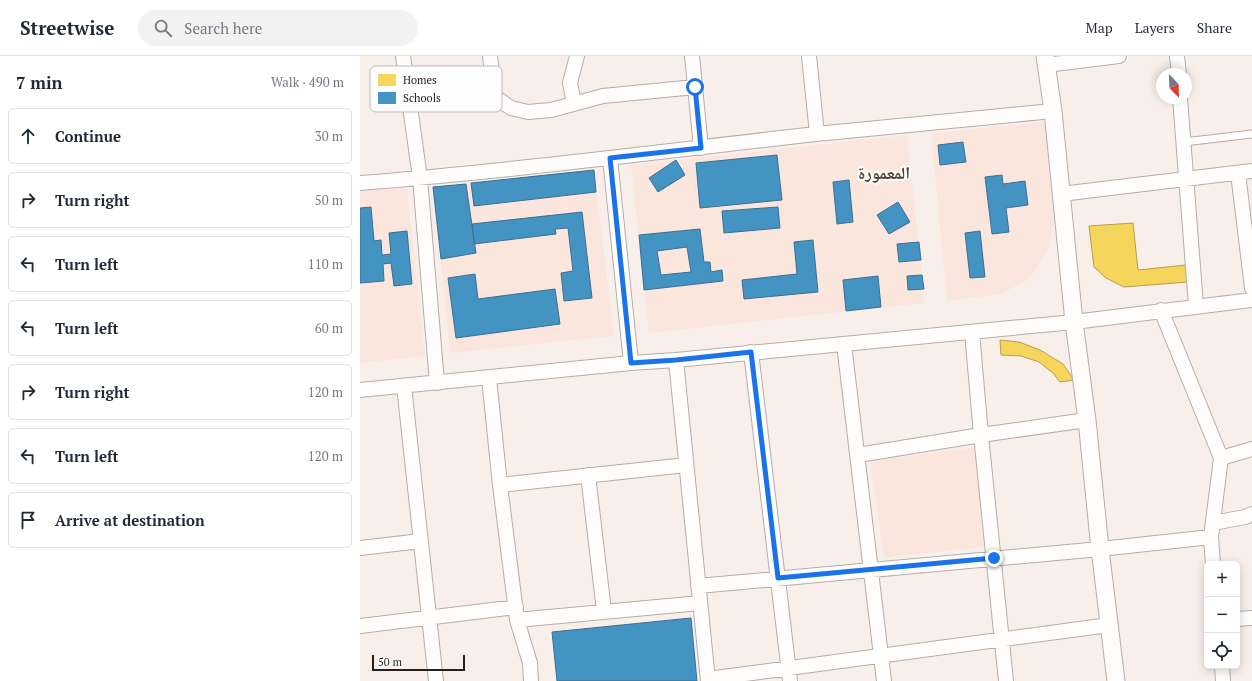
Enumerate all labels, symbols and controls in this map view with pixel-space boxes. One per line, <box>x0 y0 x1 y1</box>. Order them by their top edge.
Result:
search box <box>138 10 418 46</box>
text: Streetwise <box>20 15 114 40</box>
icon: search <box>152 17 174 39</box>
text: Search here <box>184 18 262 38</box>
text: Map <box>1086 18 1113 37</box>
text: Layers <box>1135 18 1175 37</box>
text: Share <box>1197 18 1232 37</box>
legend <box>370 66 502 112</box>
north arrow <box>1156 68 1192 104</box>
text: 7 min <box>16 71 63 94</box>
text: Walk · 490 m <box>271 73 344 91</box>
text: Homes <box>403 73 437 87</box>
route start <box>686 78 704 96</box>
text: Schools <box>403 91 441 105</box>
icon: ahead <box>17 125 39 147</box>
text: Continue <box>55 126 121 146</box>
text: 30 m <box>315 127 343 145</box>
district label: المعمورة <box>858 161 910 184</box>
icon: right <box>17 189 39 211</box>
text: Turn right <box>55 190 130 210</box>
text: 50 m <box>315 191 343 209</box>
icon: left <box>17 253 39 275</box>
text: Turn left <box>55 254 119 274</box>
text: 110 m <box>308 255 343 273</box>
icon: left <box>17 317 39 339</box>
text: Turn left <box>55 318 119 338</box>
text: 60 m <box>315 319 343 337</box>
icon: right <box>17 381 39 403</box>
text: Turn right <box>55 382 130 402</box>
text: 120 m <box>308 383 343 401</box>
icon: left <box>17 445 39 467</box>
text: Turn left <box>55 446 119 466</box>
text: 120 m <box>308 447 343 465</box>
icon: arrive <box>17 509 39 531</box>
text: Arrive at destination <box>55 510 205 530</box>
route end <box>985 549 1003 567</box>
map controls <box>1204 561 1240 669</box>
button: + <box>1204 561 1240 597</box>
button: − <box>1204 597 1240 633</box>
button: locate <box>1204 633 1240 669</box>
scale bar <box>372 653 465 672</box>
text: 50 m <box>378 655 402 669</box>

